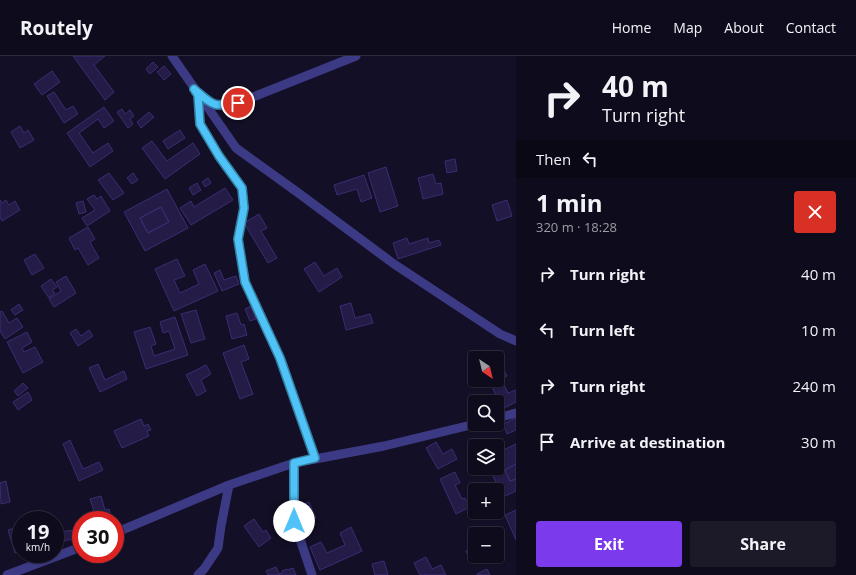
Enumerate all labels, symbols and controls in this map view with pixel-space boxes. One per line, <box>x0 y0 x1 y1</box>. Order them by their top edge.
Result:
text: Routely <box>20 15 93 41</box>
text: Home <box>612 18 651 37</box>
text: Map <box>673 18 702 37</box>
text: About <box>724 18 764 37</box>
text: Contact <box>786 18 836 37</box>
text: 40 m <box>602 67 669 105</box>
icon: right <box>536 72 588 124</box>
pin <box>221 86 255 120</box>
icon: arrive <box>227 92 249 114</box>
text: Turn right <box>602 103 685 127</box>
icon: left <box>579 148 601 170</box>
text: Then <box>536 149 571 169</box>
text: 1 min <box>536 186 603 219</box>
button: close <box>794 191 836 233</box>
text: 320 m · 18:28 <box>536 218 617 236</box>
icon: right <box>536 263 558 285</box>
text: Turn right <box>570 264 645 284</box>
text: 40 m <box>801 264 836 284</box>
icon: left <box>536 319 558 341</box>
text: Turn left <box>570 320 635 340</box>
text: 10 m <box>801 320 836 340</box>
north arrow <box>468 351 504 387</box>
map controls <box>468 351 504 563</box>
icon: right <box>536 375 558 397</box>
text: Turn right <box>570 376 645 396</box>
text: 240 m <box>792 376 836 396</box>
button: search <box>468 395 504 431</box>
icon: arrive <box>536 431 558 453</box>
text: Arrive at destination <box>570 432 725 452</box>
text: 30 m <box>801 432 836 452</box>
button: layers <box>468 439 504 475</box>
button: + <box>468 483 504 519</box>
position arrow <box>273 500 315 542</box>
speed limit sign: 30 <box>72 511 124 563</box>
text: 19 <box>27 518 49 545</box>
button: Exit <box>536 521 682 567</box>
button: Share <box>690 521 836 567</box>
button: − <box>468 527 504 563</box>
text: km/h <box>26 540 50 554</box>

